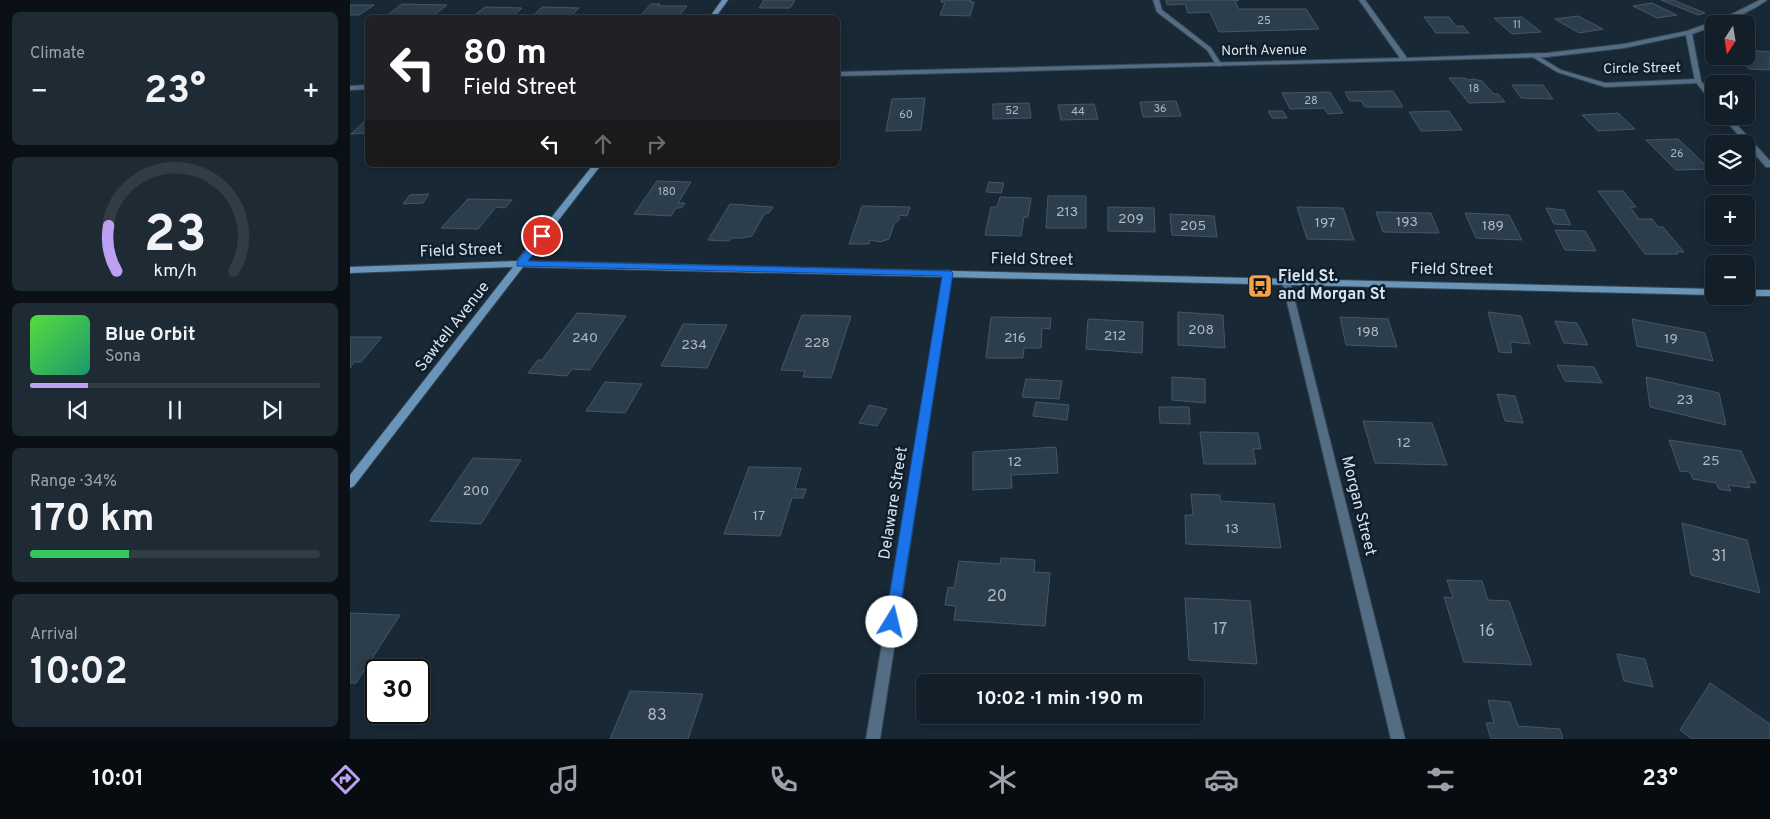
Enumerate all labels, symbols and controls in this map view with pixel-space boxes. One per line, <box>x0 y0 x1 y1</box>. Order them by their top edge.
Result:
house number: 25 <box>1257 14 1271 28</box>
north arrow <box>1705 15 1755 65</box>
map controls <box>1705 15 1755 305</box>
house number: 11 <box>1513 18 1521 32</box>
text: 80 m <box>463 32 547 76</box>
icon: left <box>380 35 445 100</box>
street label: North Avenue <box>1221 42 1307 60</box>
text: Climate <box>30 44 85 64</box>
street label: Circle Street <box>1603 60 1681 78</box>
text: 23° <box>144 68 206 117</box>
text: − <box>30 75 48 111</box>
text: + <box>302 75 320 111</box>
text: Field Street <box>463 75 577 102</box>
button: sound <box>1705 75 1755 125</box>
house number: 18 <box>1469 82 1479 96</box>
house number: 28 <box>1304 94 1318 108</box>
house number: 36 <box>1153 102 1167 116</box>
house number: 52 <box>1005 104 1019 118</box>
house number: 44 <box>1071 105 1085 119</box>
house number: 60 <box>899 108 913 122</box>
icon: left <box>536 130 564 158</box>
icon: ahead <box>589 130 617 158</box>
icon: right <box>642 130 670 158</box>
button: layers <box>1705 135 1755 185</box>
house number: 26 <box>1670 147 1684 161</box>
house number: 180 <box>658 185 676 199</box>
button: + <box>1705 195 1755 245</box>
text: 23 <box>144 204 206 270</box>
house number: 213 <box>1056 204 1078 221</box>
house number: 209 <box>1118 211 1144 228</box>
house number: 193 <box>1396 214 1418 231</box>
pin <box>521 215 563 257</box>
house number: 197 <box>1315 215 1335 232</box>
house number: 205 <box>1180 218 1206 235</box>
house number: 189 <box>1482 218 1504 235</box>
icon: arrive <box>528 222 556 250</box>
street label: Field Street <box>419 240 503 262</box>
street label: Field Street <box>991 249 1073 271</box>
button: − <box>1705 255 1755 305</box>
street label: Field Street <box>1411 259 1493 281</box>
text: km/h <box>153 260 197 283</box>
place label: Field St. and Morgan St <box>1278 267 1386 305</box>
bus stop icon: Field St. and Morgan St <box>1247 273 1273 299</box>
street label: Sawtell Avenue <box>412 278 494 376</box>
house number: 208 <box>1188 322 1214 339</box>
text: Blue Orbit <box>105 323 195 347</box>
house number: 198 <box>1357 324 1379 341</box>
house number: 212 <box>1104 328 1126 345</box>
house number: 240 <box>572 330 598 347</box>
house number: 216 <box>1004 330 1026 347</box>
house number: 19 <box>1664 331 1678 348</box>
house number: 228 <box>804 335 830 352</box>
house number: 234 <box>681 337 707 354</box>
text: Sona <box>105 347 141 367</box>
house number: 23 <box>1677 392 1694 409</box>
icon: previous <box>64 396 92 424</box>
icon: pause <box>161 396 189 424</box>
icon: next <box>258 396 286 424</box>
house number: 12 <box>1397 435 1411 452</box>
street label: Delaware Street <box>875 445 913 561</box>
house number: 25 <box>1702 453 1720 470</box>
house number: 12 <box>1008 454 1022 471</box>
street label: Morgan Street <box>1336 454 1380 558</box>
text: Range · 34% <box>30 472 117 492</box>
house number: 200 <box>463 483 489 500</box>
text: 170 km <box>30 496 155 545</box>
house number: 17 <box>753 508 765 525</box>
house number: 13 <box>1225 521 1239 538</box>
house number: 31 <box>1711 547 1727 567</box>
house number: 20 <box>987 587 1007 607</box>
position arrow <box>865 595 917 647</box>
house number: 17 <box>1213 620 1227 640</box>
house number: 16 <box>1479 622 1495 642</box>
text: Arrival <box>30 625 78 645</box>
text: 10:02 <box>30 649 128 698</box>
speed limit sign: 30 <box>365 659 430 724</box>
text: 10:02 · 1 min · 190 m <box>977 687 1143 711</box>
house number: 83 <box>647 706 667 726</box>
icon: directions <box>328 762 363 797</box>
icon: music <box>547 762 582 797</box>
icon: phone <box>766 762 801 797</box>
icon: climate <box>985 762 1020 797</box>
icon: car <box>1204 762 1239 797</box>
icon: filters <box>1423 762 1458 797</box>
text: 10:01 <box>92 766 144 793</box>
text: 23° <box>1642 766 1678 793</box>

